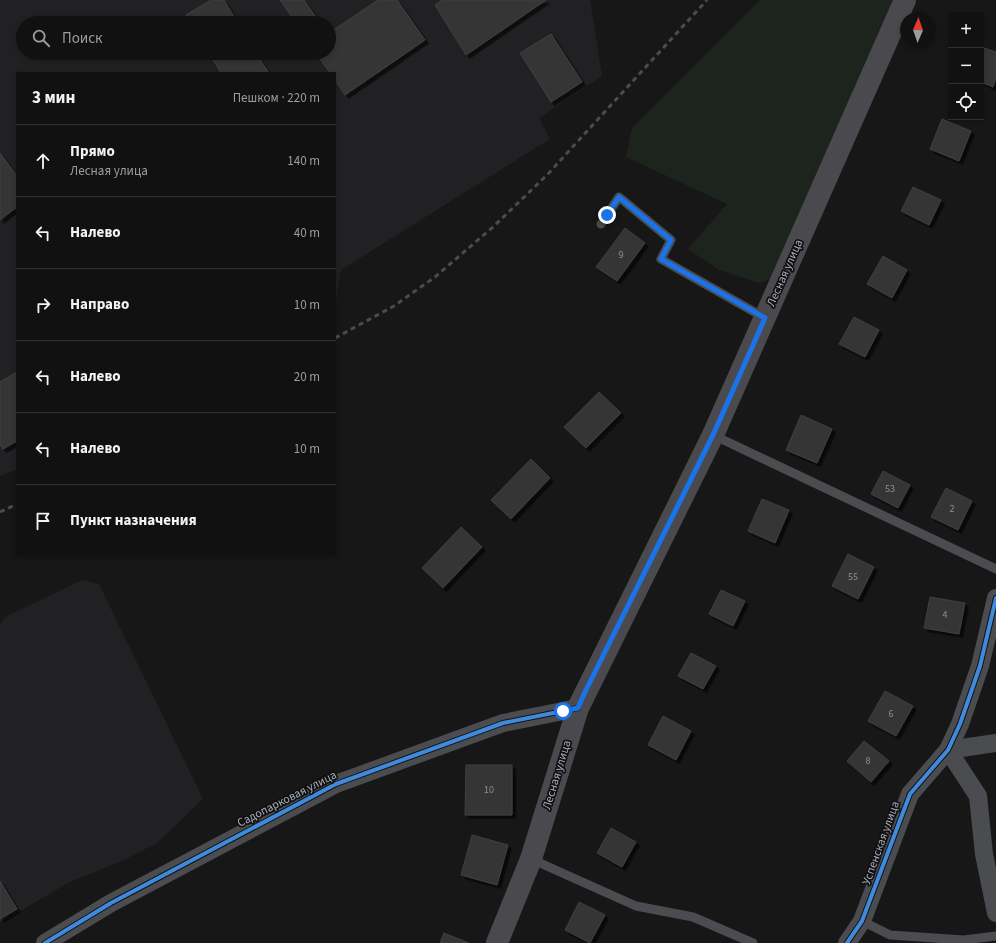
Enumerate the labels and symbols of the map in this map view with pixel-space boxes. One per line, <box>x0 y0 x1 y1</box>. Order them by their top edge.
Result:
north arrow <box>900 12 936 48</box>
route end <box>598 206 616 224</box>
street label: Лесная улица <box>763 237 807 309</box>
house number: 9 <box>619 248 624 262</box>
house number: 53 <box>885 482 895 496</box>
house number: 2 <box>950 502 955 516</box>
house number: 55 <box>848 570 858 584</box>
house number: 4 <box>943 608 948 622</box>
route start <box>554 702 572 720</box>
house number: 6 <box>889 707 894 721</box>
street label: Лесная улица <box>538 738 576 812</box>
house number: 8 <box>866 754 871 768</box>
street label: Садопарковая улица <box>234 767 340 831</box>
house number: 10 <box>484 783 494 797</box>
street label: Успенская улица <box>858 799 904 887</box>

